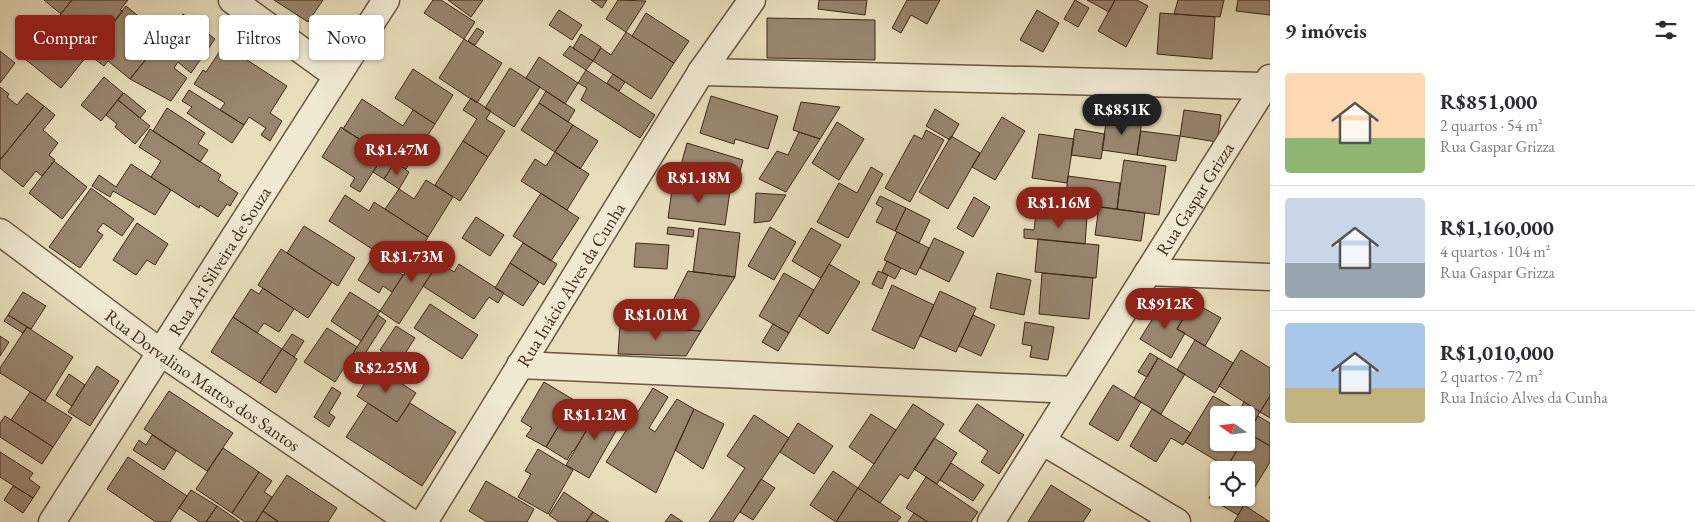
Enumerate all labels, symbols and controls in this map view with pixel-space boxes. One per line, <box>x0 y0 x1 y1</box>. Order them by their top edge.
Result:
chip: Comprar <box>15 15 115 60</box>
chip: Alugar <box>125 15 209 60</box>
chip: Filtros <box>219 15 299 60</box>
chip: Novo <box>309 15 384 60</box>
icon: filters <box>1652 16 1680 44</box>
text: 9 imóveis <box>1285 17 1367 44</box>
text: R$851,000 <box>1440 88 1537 115</box>
icon: home <box>1325 93 1385 153</box>
pin: R$851K <box>1081 94 1163 136</box>
text: R$851K <box>1093 99 1151 120</box>
text: 2 quartos · 54 m² <box>1440 115 1543 136</box>
pin: R$1.47M <box>351 134 443 176</box>
text: Rua Gaspar Grizza <box>1440 136 1555 157</box>
street label: Rua Gaspar Grizza <box>1150 137 1239 259</box>
text: R$1.47M <box>365 139 429 160</box>
pin: R$1.18M <box>653 162 745 204</box>
text: R$1.18M <box>667 167 731 188</box>
street label: Rua Ari Silveira de Souza <box>163 181 276 340</box>
pin: R$1.16M <box>1013 186 1105 229</box>
text: R$1.16M <box>1027 192 1091 213</box>
street label: Rua Inácio Alves da Cunha <box>511 197 630 371</box>
text: R$1,160,000 <box>1440 214 1554 241</box>
icon: home <box>1325 218 1385 278</box>
pin: R$1.73M <box>366 240 458 283</box>
text: 4 quartos · 104 m² <box>1440 241 1551 262</box>
text: R$1.73M <box>380 246 444 267</box>
text: Rua Gaspar Grizza <box>1440 262 1555 283</box>
pin: R$912K <box>1124 288 1206 330</box>
text: R$912K <box>1136 293 1194 314</box>
pin: R$1.01M <box>610 298 702 341</box>
street label: Rua Dorvalino Mattos dos Santos <box>101 304 305 456</box>
text: R$1.01M <box>624 304 688 325</box>
text: R$1,010,000 <box>1440 339 1554 366</box>
icon: home <box>1325 343 1385 403</box>
pin: R$2.25M <box>340 352 432 394</box>
text: R$2.25M <box>354 357 418 378</box>
text: 2 quartos · 72 m² <box>1440 366 1543 387</box>
text: Rua Inácio Alves da Cunha <box>1440 387 1608 408</box>
pin: R$1.12M <box>549 398 641 441</box>
text: R$1.12M <box>563 404 627 425</box>
north arrow <box>1210 406 1255 451</box>
map controls <box>1210 406 1255 506</box>
button: locate <box>1210 461 1255 506</box>

